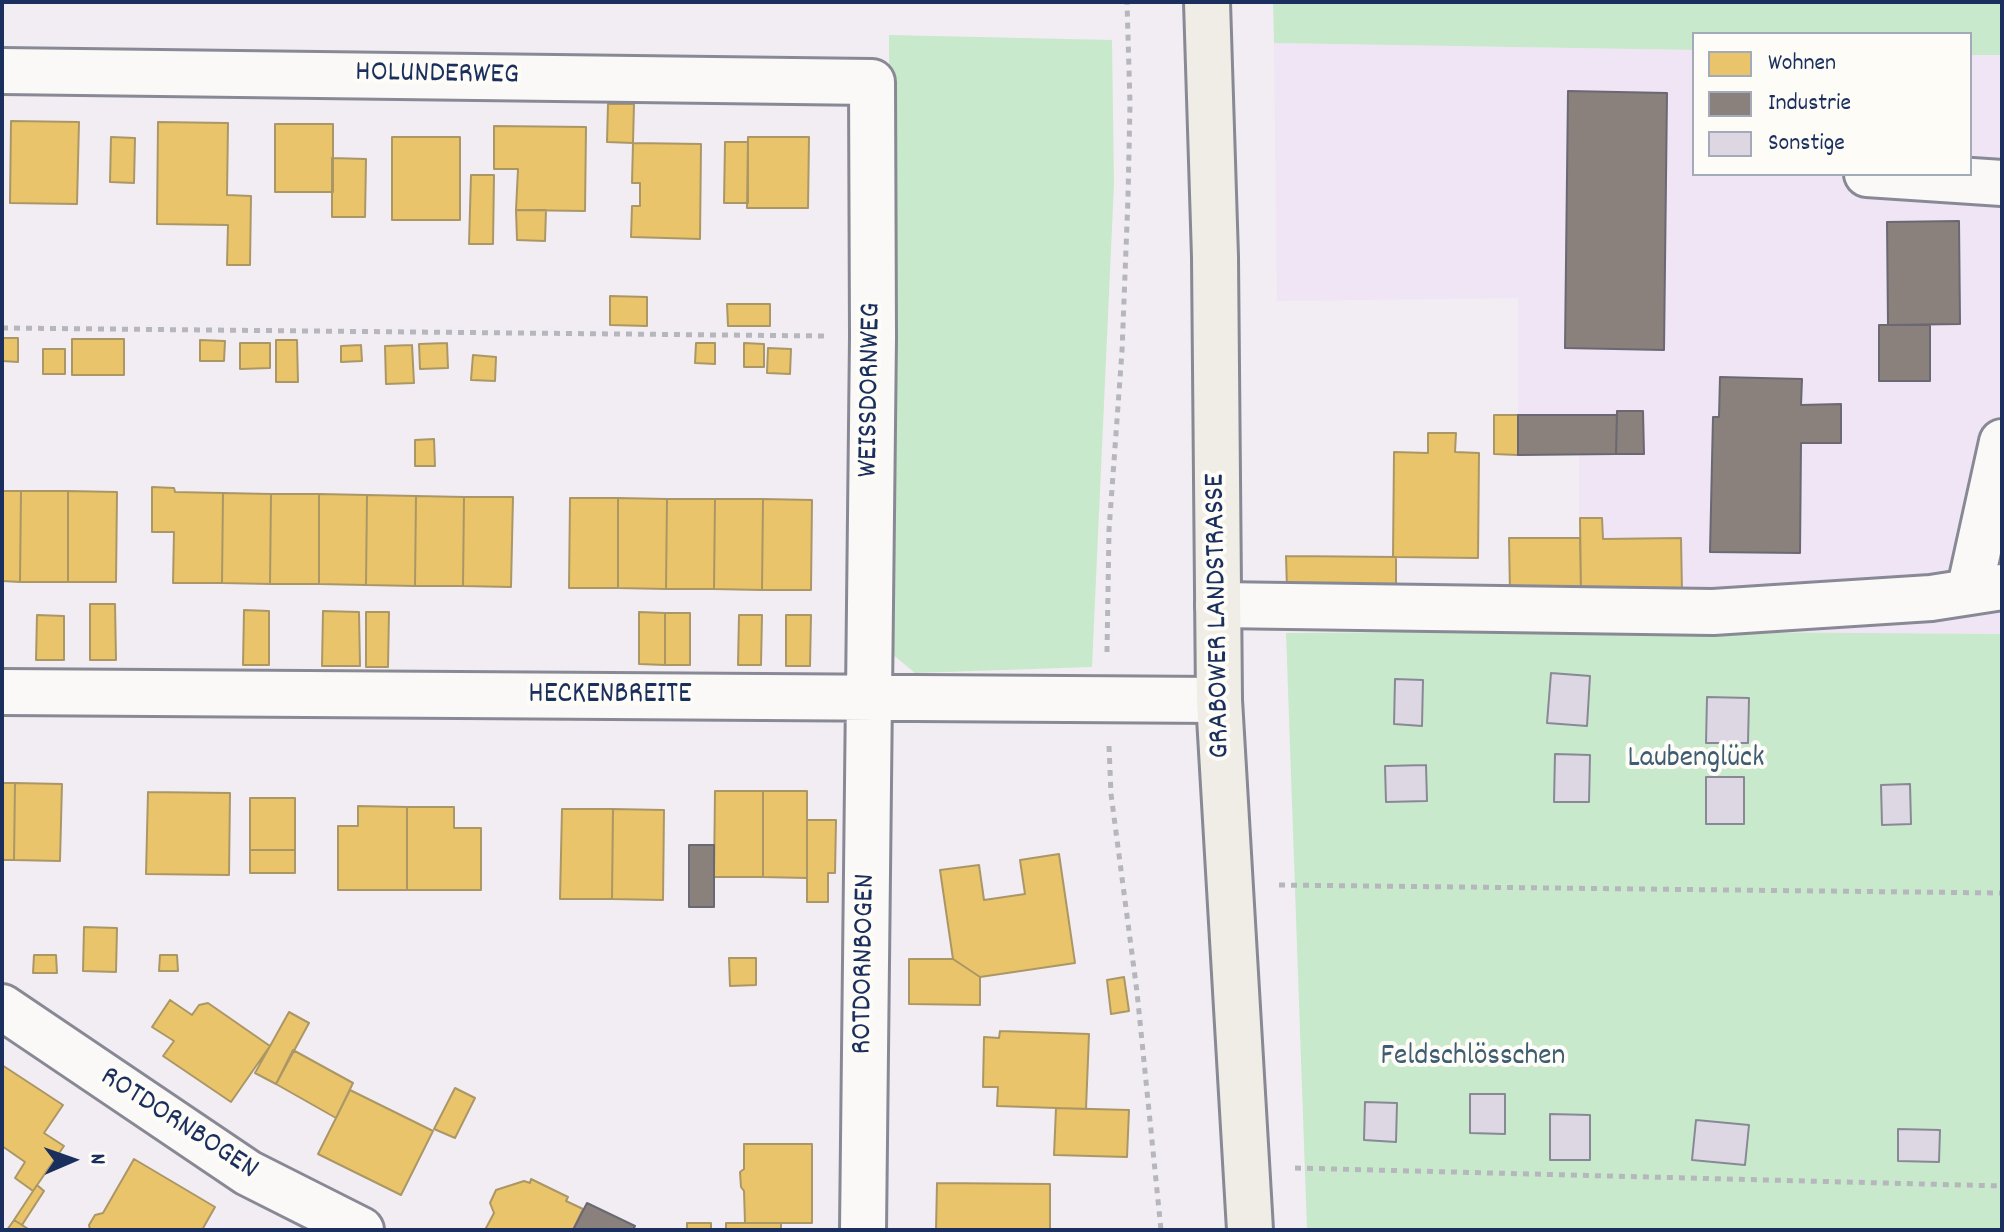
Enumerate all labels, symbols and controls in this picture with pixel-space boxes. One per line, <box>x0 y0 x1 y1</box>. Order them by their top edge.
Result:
legend <box>1692 32 1972 176</box>
text: Wohnen <box>1768 47 1836 81</box>
street label: HOLUNDERWEG <box>355 57 519 95</box>
text: Industrie <box>1768 87 1851 121</box>
text: Sonstige <box>1768 127 1845 161</box>
street label: WEISSDORNWEG <box>852 302 892 478</box>
street label: GRABOWER LANDSTRASSE <box>1200 473 1240 759</box>
street label: HECKENBREITE <box>528 679 692 715</box>
park label: Laubenglück <box>1628 743 1764 779</box>
street label: ROTDORNBOGEN <box>846 873 886 1055</box>
park label: Feldschlösschen <box>1381 1041 1565 1077</box>
street label: ROTDORNBOGEN <box>92 1061 264 1189</box>
north arrow <box>32 1120 112 1200</box>

